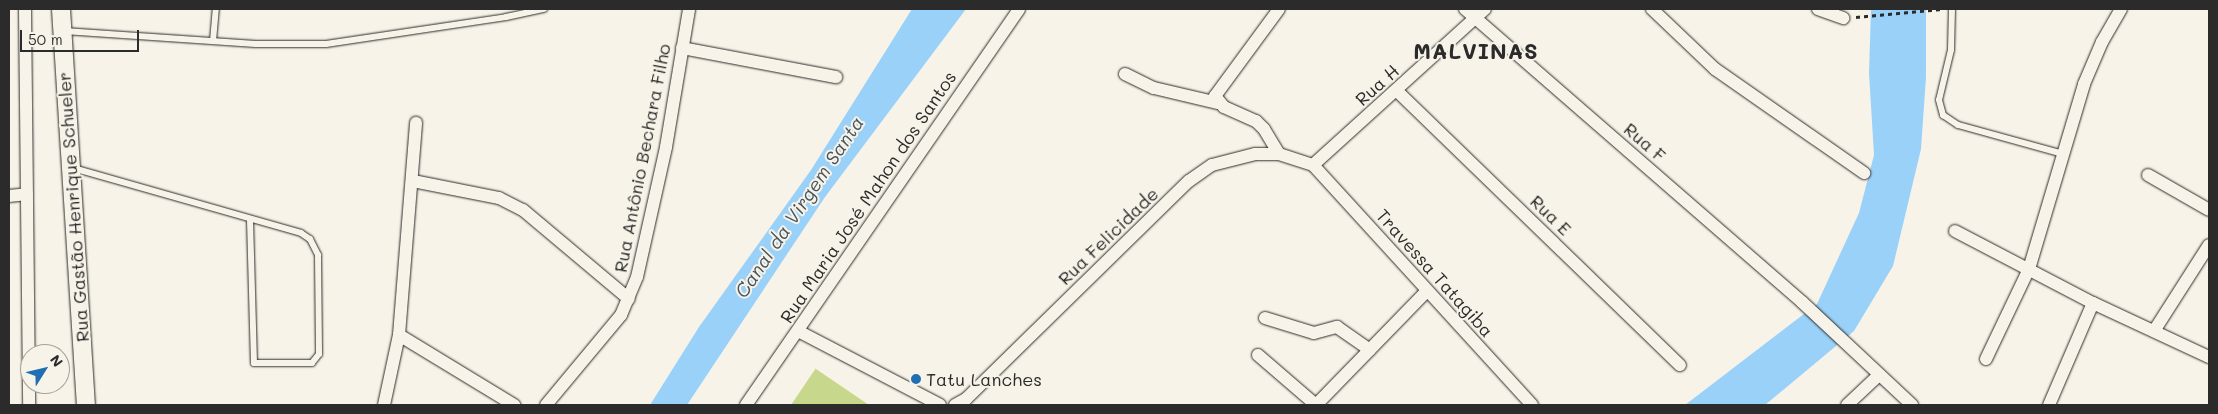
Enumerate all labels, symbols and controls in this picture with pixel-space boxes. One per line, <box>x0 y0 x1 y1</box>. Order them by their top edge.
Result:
scale bar <box>22 20 141 52</box>
text: 50 m <box>28 29 63 49</box>
district label: MALVINAS <box>1412 38 1540 64</box>
street label: Rua Antônio Bechara Filho <box>609 42 675 274</box>
street label: Rua H <box>1351 60 1403 110</box>
street label: Rua Maria José Mahon dos Santos <box>775 67 961 327</box>
street label: Rua Gastão Henrique Schueler <box>53 71 93 343</box>
water label: Canal da Virgem Santa <box>730 112 868 302</box>
street label: Rua F <box>1620 118 1670 166</box>
street label: Rua Felicidade <box>1053 183 1163 289</box>
street label: Rua E <box>1526 190 1576 240</box>
street label: Travessa Tatagiba <box>1372 205 1498 341</box>
north arrow <box>20 344 70 394</box>
text: N <box>46 351 68 370</box>
place label: Tatu Lanches <box>926 368 1042 390</box>
marker: Tatu Lanches <box>910 373 922 385</box>

